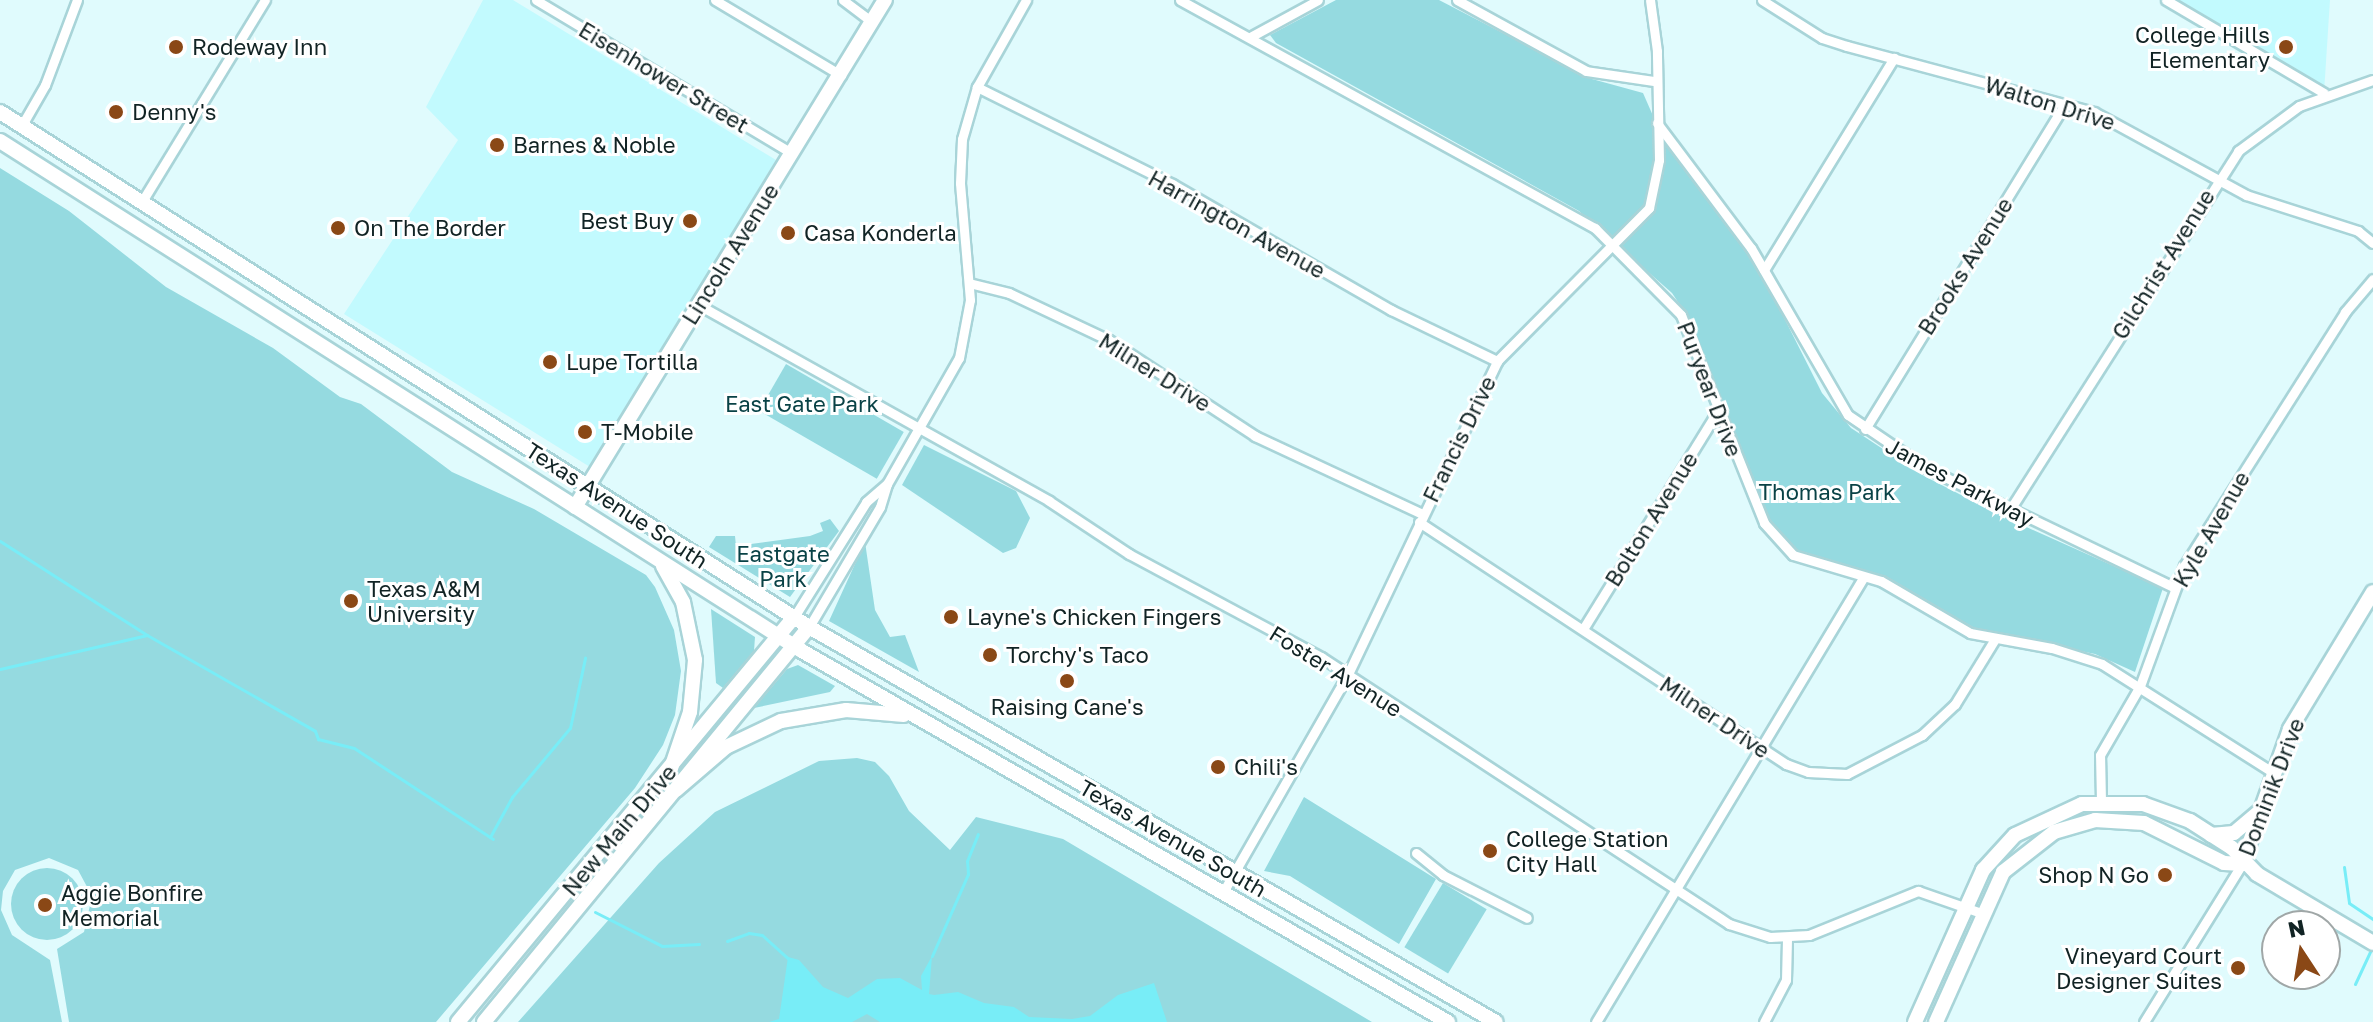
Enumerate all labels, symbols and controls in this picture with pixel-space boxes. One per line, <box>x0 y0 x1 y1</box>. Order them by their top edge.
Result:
street label: Eisenhower Street <box>574 16 754 138</box>
place label: College Hills Elementary <box>2135 21 2270 72</box>
place label: Rodeway Inn <box>192 34 327 60</box>
marker: Rodeway Inn <box>167 38 185 56</box>
marker: College Hills Elementary <box>2277 38 2295 56</box>
street label: Walton Drive <box>1982 71 2118 135</box>
place label: Denny's <box>132 99 216 125</box>
marker: Denny's <box>107 103 125 121</box>
place label: Barnes & Noble <box>513 132 675 158</box>
marker: Barnes & Noble <box>488 136 506 154</box>
street label: Harrington Avenue <box>1144 164 1330 284</box>
street label: Lincoln Avenue <box>676 179 784 329</box>
street label: Gilchrist Avenue <box>2106 184 2220 344</box>
street label: Brooks Avenue <box>1912 193 2018 339</box>
place label: Best Buy <box>580 208 674 234</box>
marker: Best Buy <box>681 212 699 230</box>
place label: On The Border <box>354 215 506 241</box>
marker: On The Border <box>329 219 347 237</box>
place label: Casa Konderla <box>804 220 957 246</box>
marker: Casa Konderla <box>779 224 797 242</box>
street label: Puryear Drive <box>1672 318 1748 460</box>
street label: Milner Drive <box>1094 327 1216 417</box>
place label: Lupe Tortilla <box>566 349 698 375</box>
marker: Lupe Tortilla <box>541 353 559 371</box>
street label: Francis Drive <box>1417 372 1501 506</box>
park label: East Gate Park <box>725 391 879 417</box>
place label: T-Mobile <box>601 419 693 445</box>
marker: T-Mobile <box>576 423 594 441</box>
street label: James Parkway <box>1882 432 2038 532</box>
street label: Texas Avenue South <box>521 436 713 574</box>
street label: Bolton Avenue <box>1599 447 1703 591</box>
street label: Kyle Avenue <box>2167 466 2255 592</box>
park label: Thomas Park <box>1758 479 1896 505</box>
park label: Eastgate Park <box>736 540 830 592</box>
place label: Texas A&M University <box>367 575 481 626</box>
marker: Texas A&M University <box>342 592 360 610</box>
place label: Layne's Chicken Fingers <box>967 604 1221 630</box>
marker: Layne's Chicken Fingers <box>942 608 960 626</box>
street label: Foster Avenue <box>1265 620 1407 722</box>
place label: Torchy's Taco <box>1006 642 1149 668</box>
marker: Torchy's Taco <box>981 646 999 664</box>
street label: Milner Drive <box>1655 671 1775 763</box>
marker: Raising Cane's <box>1058 672 1076 690</box>
place label: Raising Cane's <box>990 694 1144 720</box>
street label: Dominik Drive <box>2233 714 2309 860</box>
place label: Chili's <box>1234 754 1298 780</box>
marker: Chili's <box>1209 758 1227 776</box>
street label: New Main Drive <box>556 759 682 901</box>
street label: Texas Avenue South <box>1075 774 1271 902</box>
place label: College Station City Hall <box>1506 825 1669 876</box>
marker: College Station City Hall <box>1481 842 1499 860</box>
place label: Shop N Go <box>2038 862 2149 888</box>
marker: Shop N Go <box>2156 866 2174 884</box>
place label: Aggie Bonfire Memorial <box>61 879 203 930</box>
marker: Aggie Bonfire Memorial <box>36 896 54 914</box>
north arrow <box>2261 910 2341 990</box>
text: N <box>2285 913 2307 943</box>
place label: Vineyard Court Designer Suites <box>2056 942 2222 994</box>
marker: Vineyard Court Designer Suites <box>2229 959 2247 977</box>

